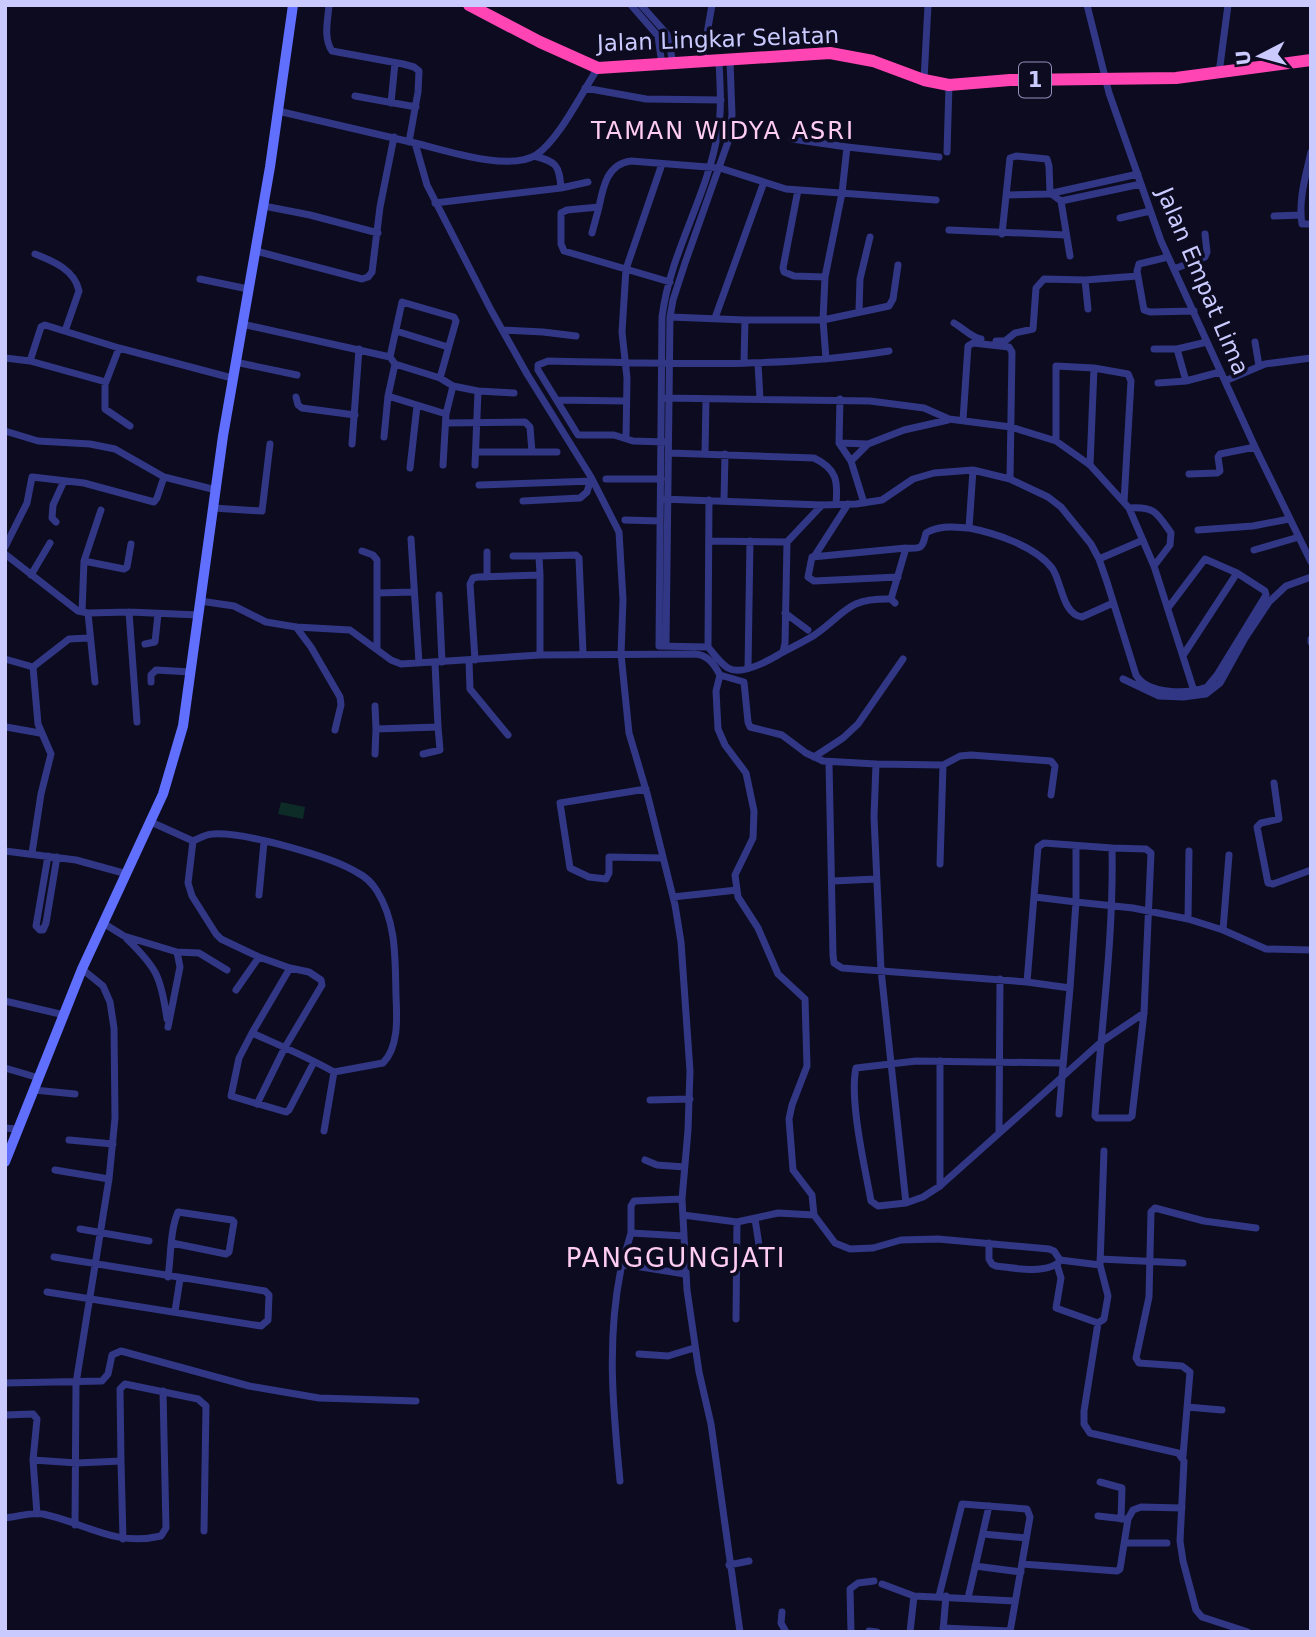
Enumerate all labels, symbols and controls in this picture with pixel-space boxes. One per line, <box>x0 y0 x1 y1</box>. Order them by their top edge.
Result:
north arrow <box>1225 21 1295 91</box>
street label: Jalan Lingkar Selatan <box>594 22 840 56</box>
text: U <box>1231 49 1255 67</box>
road number: 1 <box>1019 62 1051 98</box>
district label: TAMAN WIDYA ASRI <box>590 117 855 145</box>
street label: Jalan Empat Lima <box>1151 182 1254 379</box>
district label: PANGGUNGJATI <box>566 1243 786 1273</box>

